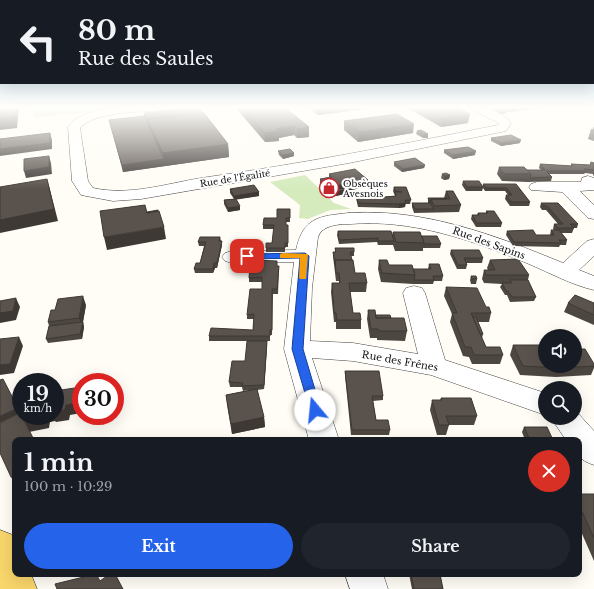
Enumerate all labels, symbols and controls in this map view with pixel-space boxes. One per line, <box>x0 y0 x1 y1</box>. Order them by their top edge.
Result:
text: 80 m <box>78 13 155 48</box>
icon: left <box>12 16 64 68</box>
text: Rue des Saules <box>78 48 214 70</box>
street label: Rue de l'Égalité <box>199 167 271 189</box>
shop icon: Obsèques Avesnois <box>318 177 340 199</box>
place label: Obsèques Avesnois <box>342 178 388 199</box>
street label: Rue des Sapins <box>451 224 528 262</box>
pin <box>230 239 264 273</box>
icon: arrive <box>236 245 258 267</box>
map controls <box>538 329 582 425</box>
button: sound <box>538 329 582 373</box>
street label: Rue des Frênes <box>361 348 440 374</box>
speed limit sign: 30 <box>72 373 124 425</box>
button: search <box>538 381 582 425</box>
text: 19 <box>27 382 49 406</box>
position arrow <box>294 389 336 431</box>
text: km/h <box>24 402 52 415</box>
text: 1 min <box>24 448 94 477</box>
button: close <box>528 450 570 492</box>
text: 100 m · 10:29 <box>24 478 112 495</box>
button: Exit <box>24 523 293 569</box>
button: Share <box>301 523 570 569</box>

